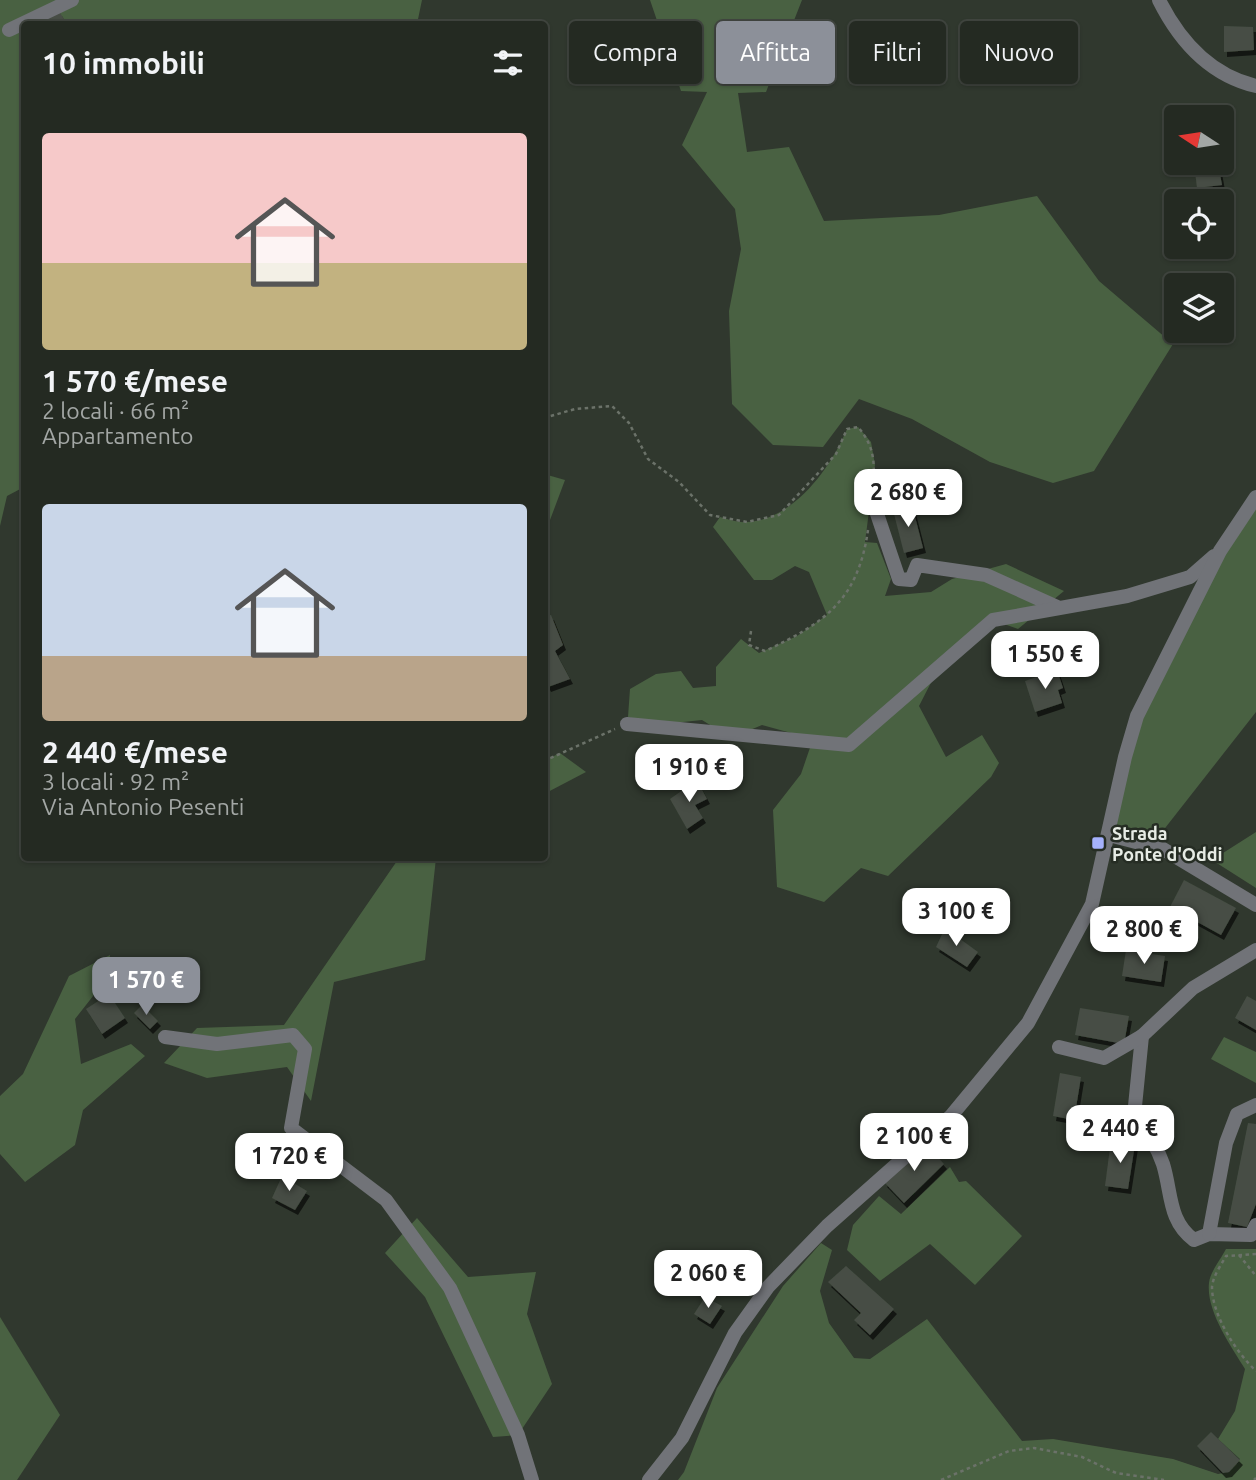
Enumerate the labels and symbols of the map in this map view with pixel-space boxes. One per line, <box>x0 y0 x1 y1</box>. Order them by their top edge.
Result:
north arrow <box>1164 105 1234 175</box>
pin: 2 680 € <box>843 470 973 529</box>
pin: 1 550 € <box>980 632 1110 691</box>
pin: 1 910 € <box>624 744 754 804</box>
place label: Strada Ponte d'Oddi <box>1112 823 1223 864</box>
marker: Strada Ponte d'Oddi <box>1090 835 1106 851</box>
pin: 3 100 € <box>891 888 1021 948</box>
pin: 2 800 € <box>1079 906 1209 966</box>
pin: 1 570 € <box>81 958 211 1017</box>
pin: 2 440 € <box>1055 1106 1185 1165</box>
pin: 2 100 € <box>849 1114 979 1173</box>
pin: 1 720 € <box>224 1134 354 1193</box>
pin: 2 060 € <box>643 1250 773 1310</box>

